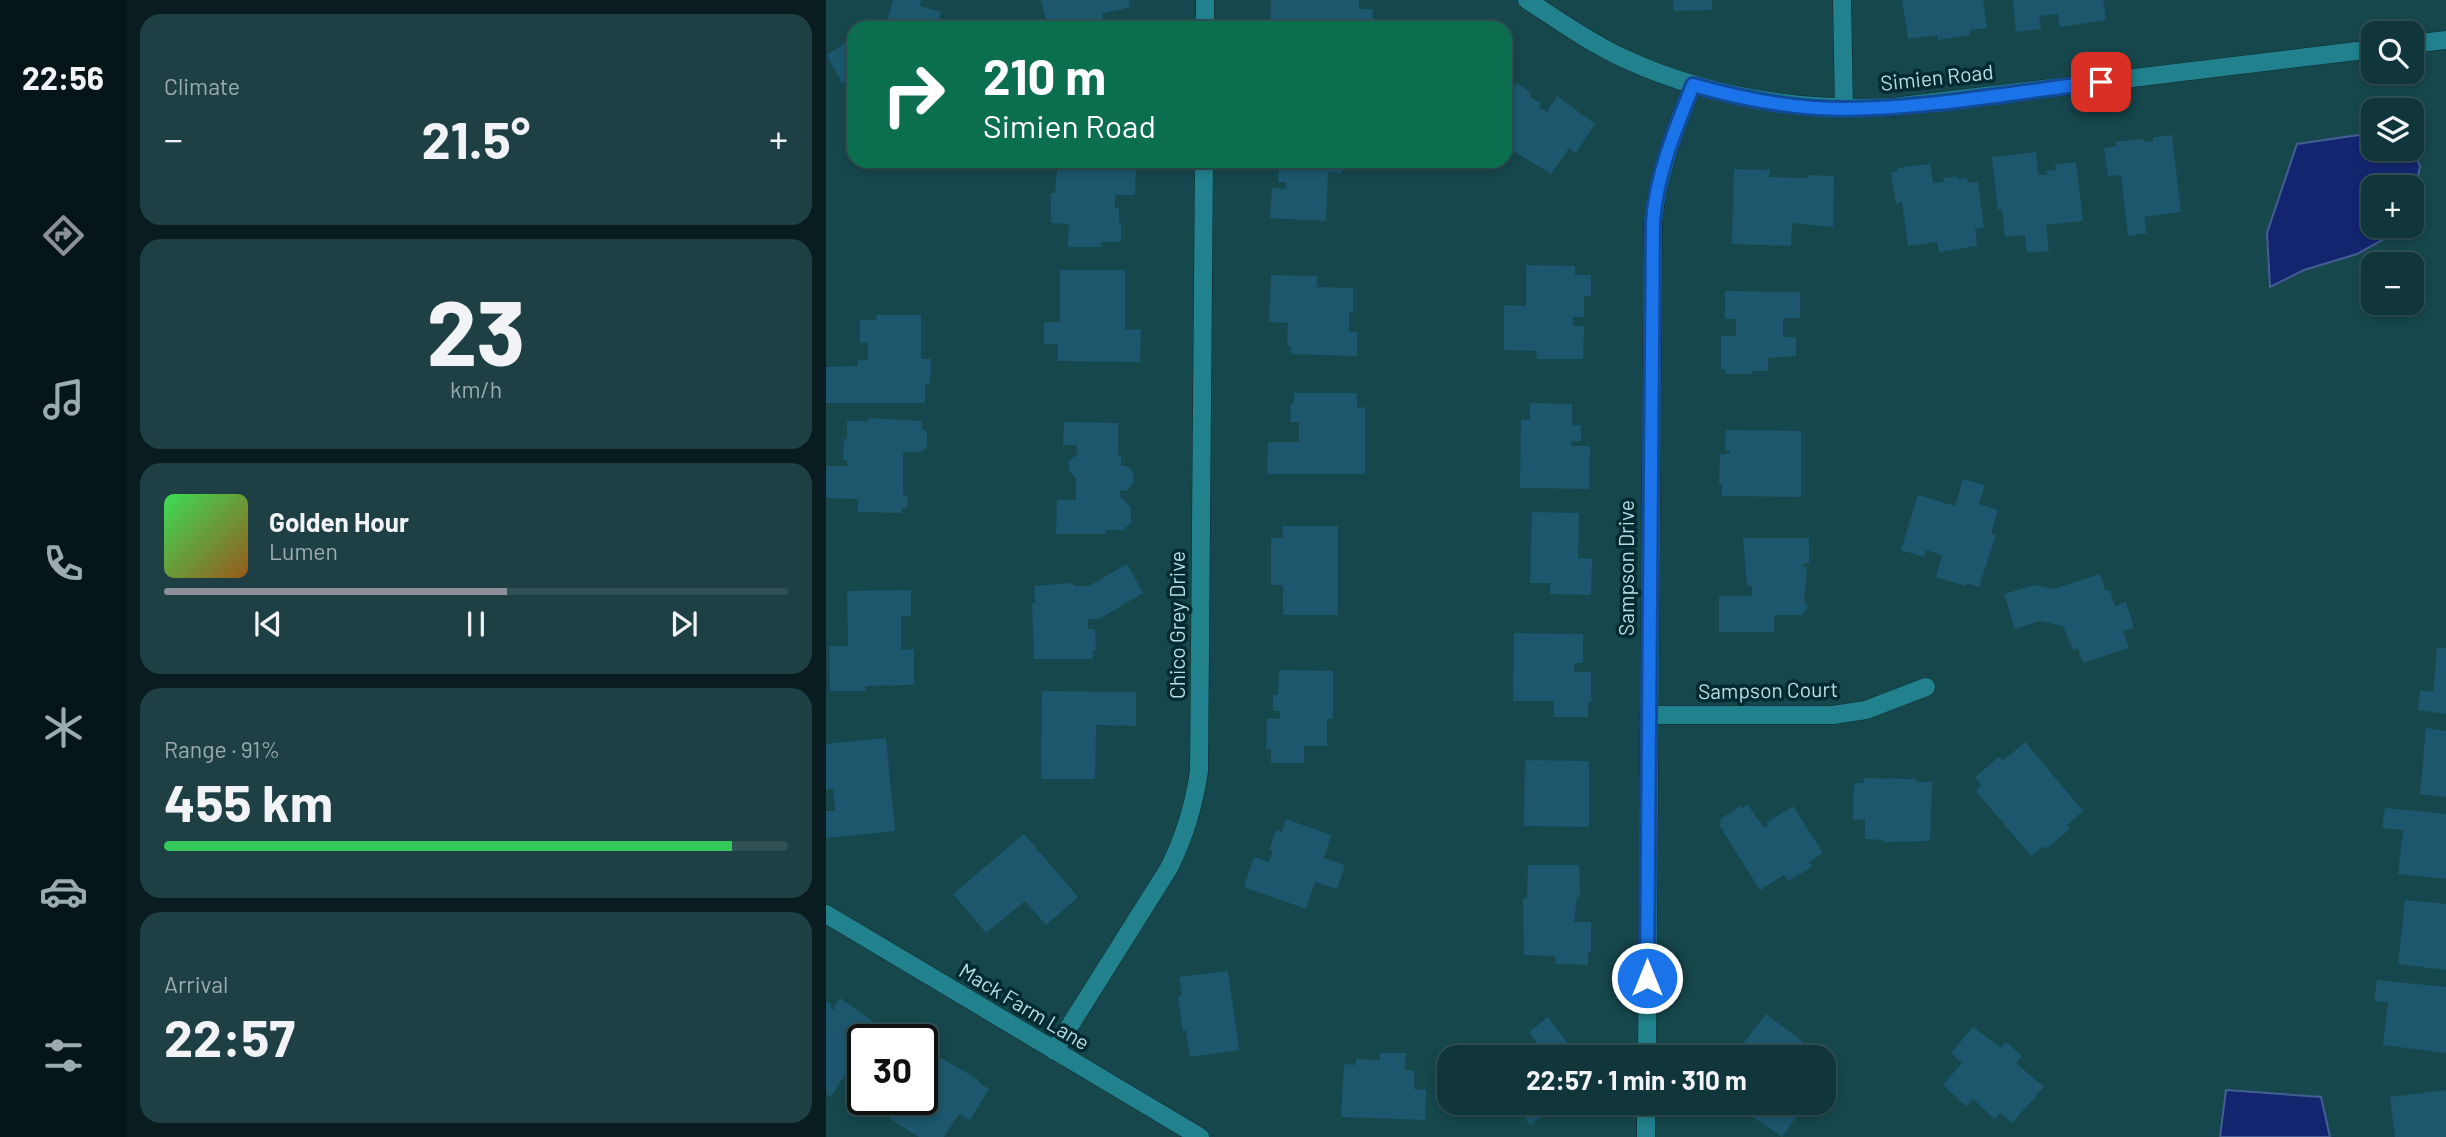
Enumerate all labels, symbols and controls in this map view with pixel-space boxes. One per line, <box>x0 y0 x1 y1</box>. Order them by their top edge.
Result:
map controls <box>2361 21 2424 315</box>
button: search <box>2361 21 2424 84</box>
text: 210 m <box>983 46 1106 105</box>
icon: right <box>868 49 959 140</box>
pin <box>2071 52 2131 112</box>
text: 22:56 <box>22 58 104 96</box>
street label: Simien Road <box>1879 58 1995 95</box>
icon: arrive <box>2082 63 2120 101</box>
text: Climate <box>164 72 240 100</box>
button: layers <box>2361 98 2424 161</box>
text: Simien Road <box>983 106 1156 144</box>
text: 21.5° <box>422 107 530 169</box>
text: − <box>164 115 183 161</box>
text: + <box>769 115 788 161</box>
button: + <box>2361 175 2424 238</box>
icon: directions <box>39 211 88 260</box>
button: − <box>2361 252 2424 315</box>
text: 23 <box>427 275 525 384</box>
icon: music <box>39 375 88 424</box>
text: km/h <box>450 375 502 403</box>
street label: Sampson Drive <box>1613 500 1638 636</box>
text: Golden Hour <box>269 506 409 537</box>
text: Lumen <box>269 537 338 565</box>
icon: phone <box>39 539 88 588</box>
street label: Chico Grey Drive <box>1164 551 1189 699</box>
icon: previous <box>249 605 287 643</box>
icon: pause <box>457 605 495 643</box>
icon: next <box>665 605 703 643</box>
street label: Sampson Court <box>1698 676 1838 703</box>
icon: climate <box>39 703 88 752</box>
text: Range · 91% <box>164 735 280 763</box>
text: 455 km <box>164 770 333 832</box>
icon: car <box>39 867 88 916</box>
position arrow <box>1610 941 1684 1015</box>
street label: Mack Farm Lane <box>955 957 1094 1054</box>
text: Arrival <box>164 970 228 998</box>
text: 22:57 <box>164 1005 295 1067</box>
speed limit sign: 30 <box>847 1024 938 1115</box>
icon: filters <box>39 1031 88 1080</box>
text: 22:57 · 1 min · 310 m <box>1526 1064 1747 1095</box>

